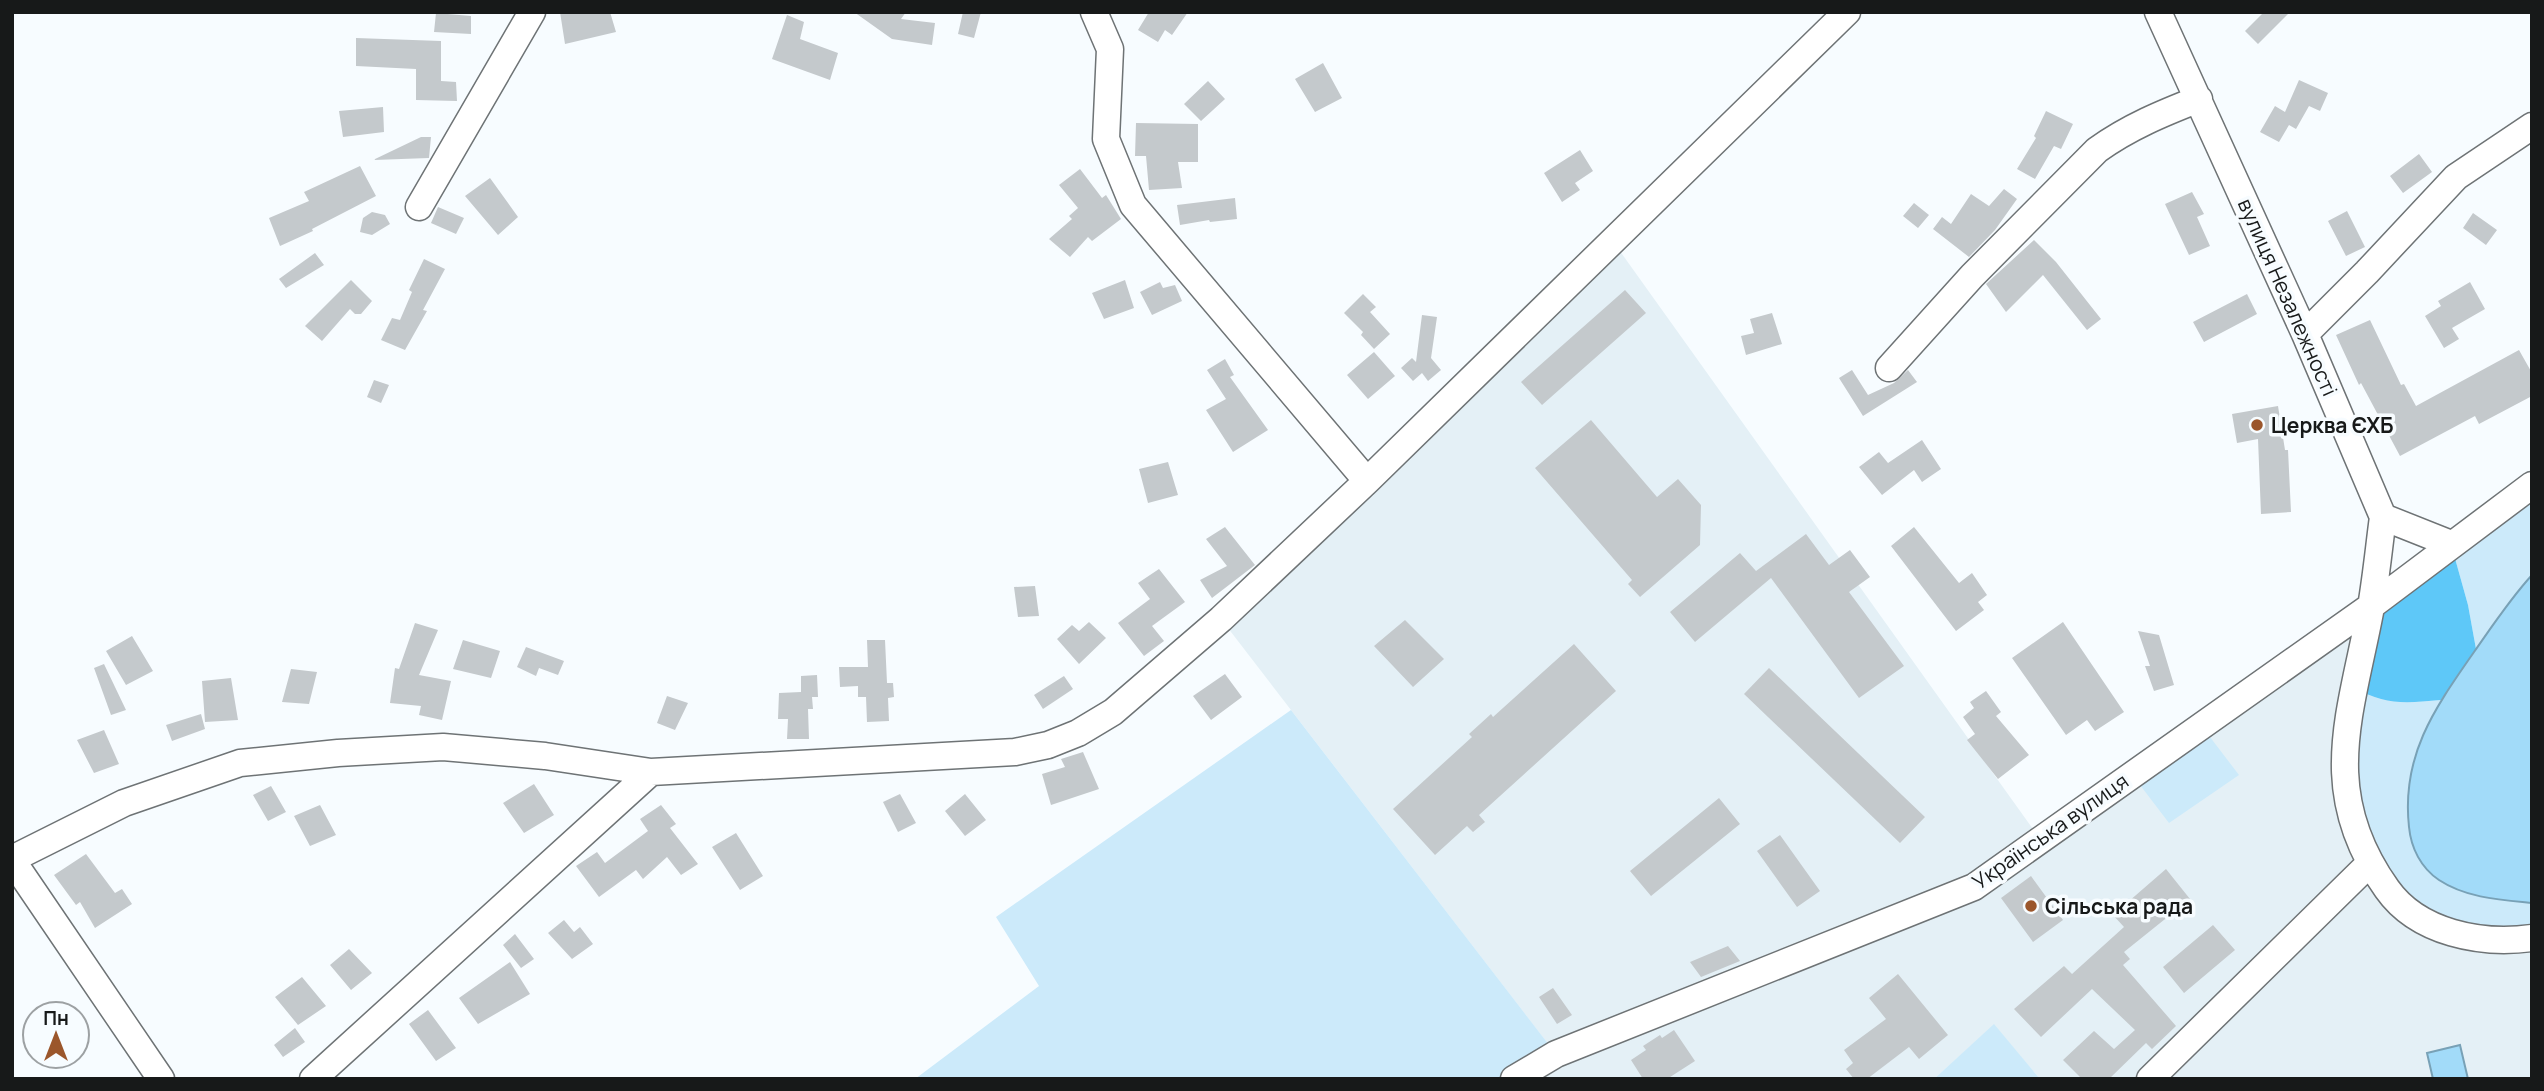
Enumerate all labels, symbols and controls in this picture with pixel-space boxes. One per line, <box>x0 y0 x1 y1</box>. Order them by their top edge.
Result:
street label: вулиця Незалежності <box>2232 194 2344 400</box>
place label: Церква ЄХБ <box>2271 411 2393 439</box>
marker: Церква ЄХБ <box>2249 417 2265 433</box>
street label: Українська вулиця <box>1966 767 2134 895</box>
place label: Сільська рада <box>2045 892 2193 920</box>
marker: Сільська рада <box>2023 898 2039 914</box>
north arrow <box>21 1000 91 1070</box>
text: Пн <box>43 1005 69 1031</box>

